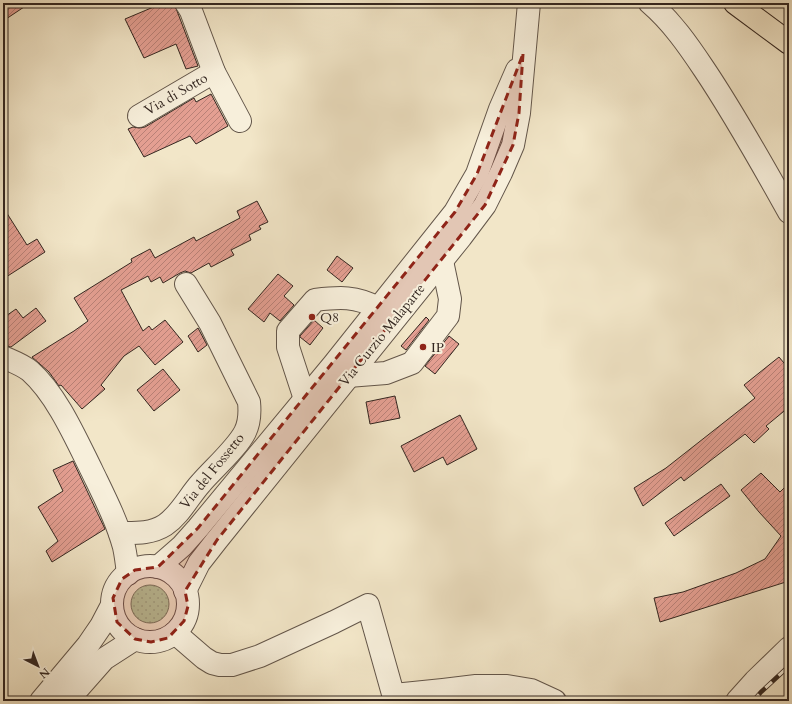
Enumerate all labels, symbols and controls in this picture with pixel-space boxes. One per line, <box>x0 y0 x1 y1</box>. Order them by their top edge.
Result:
street label: Via di Sotto <box>141 68 212 120</box>
street label: Via Curzio Malaparte <box>335 280 429 390</box>
place label: Q8 <box>320 308 339 327</box>
marker: Q8 <box>307 312 317 322</box>
place label: IP <box>431 338 444 357</box>
marker: IP <box>418 342 428 352</box>
street label: Via del Fossetto <box>175 429 249 513</box>
north arrow <box>18 646 58 686</box>
text: N <box>35 664 53 682</box>

